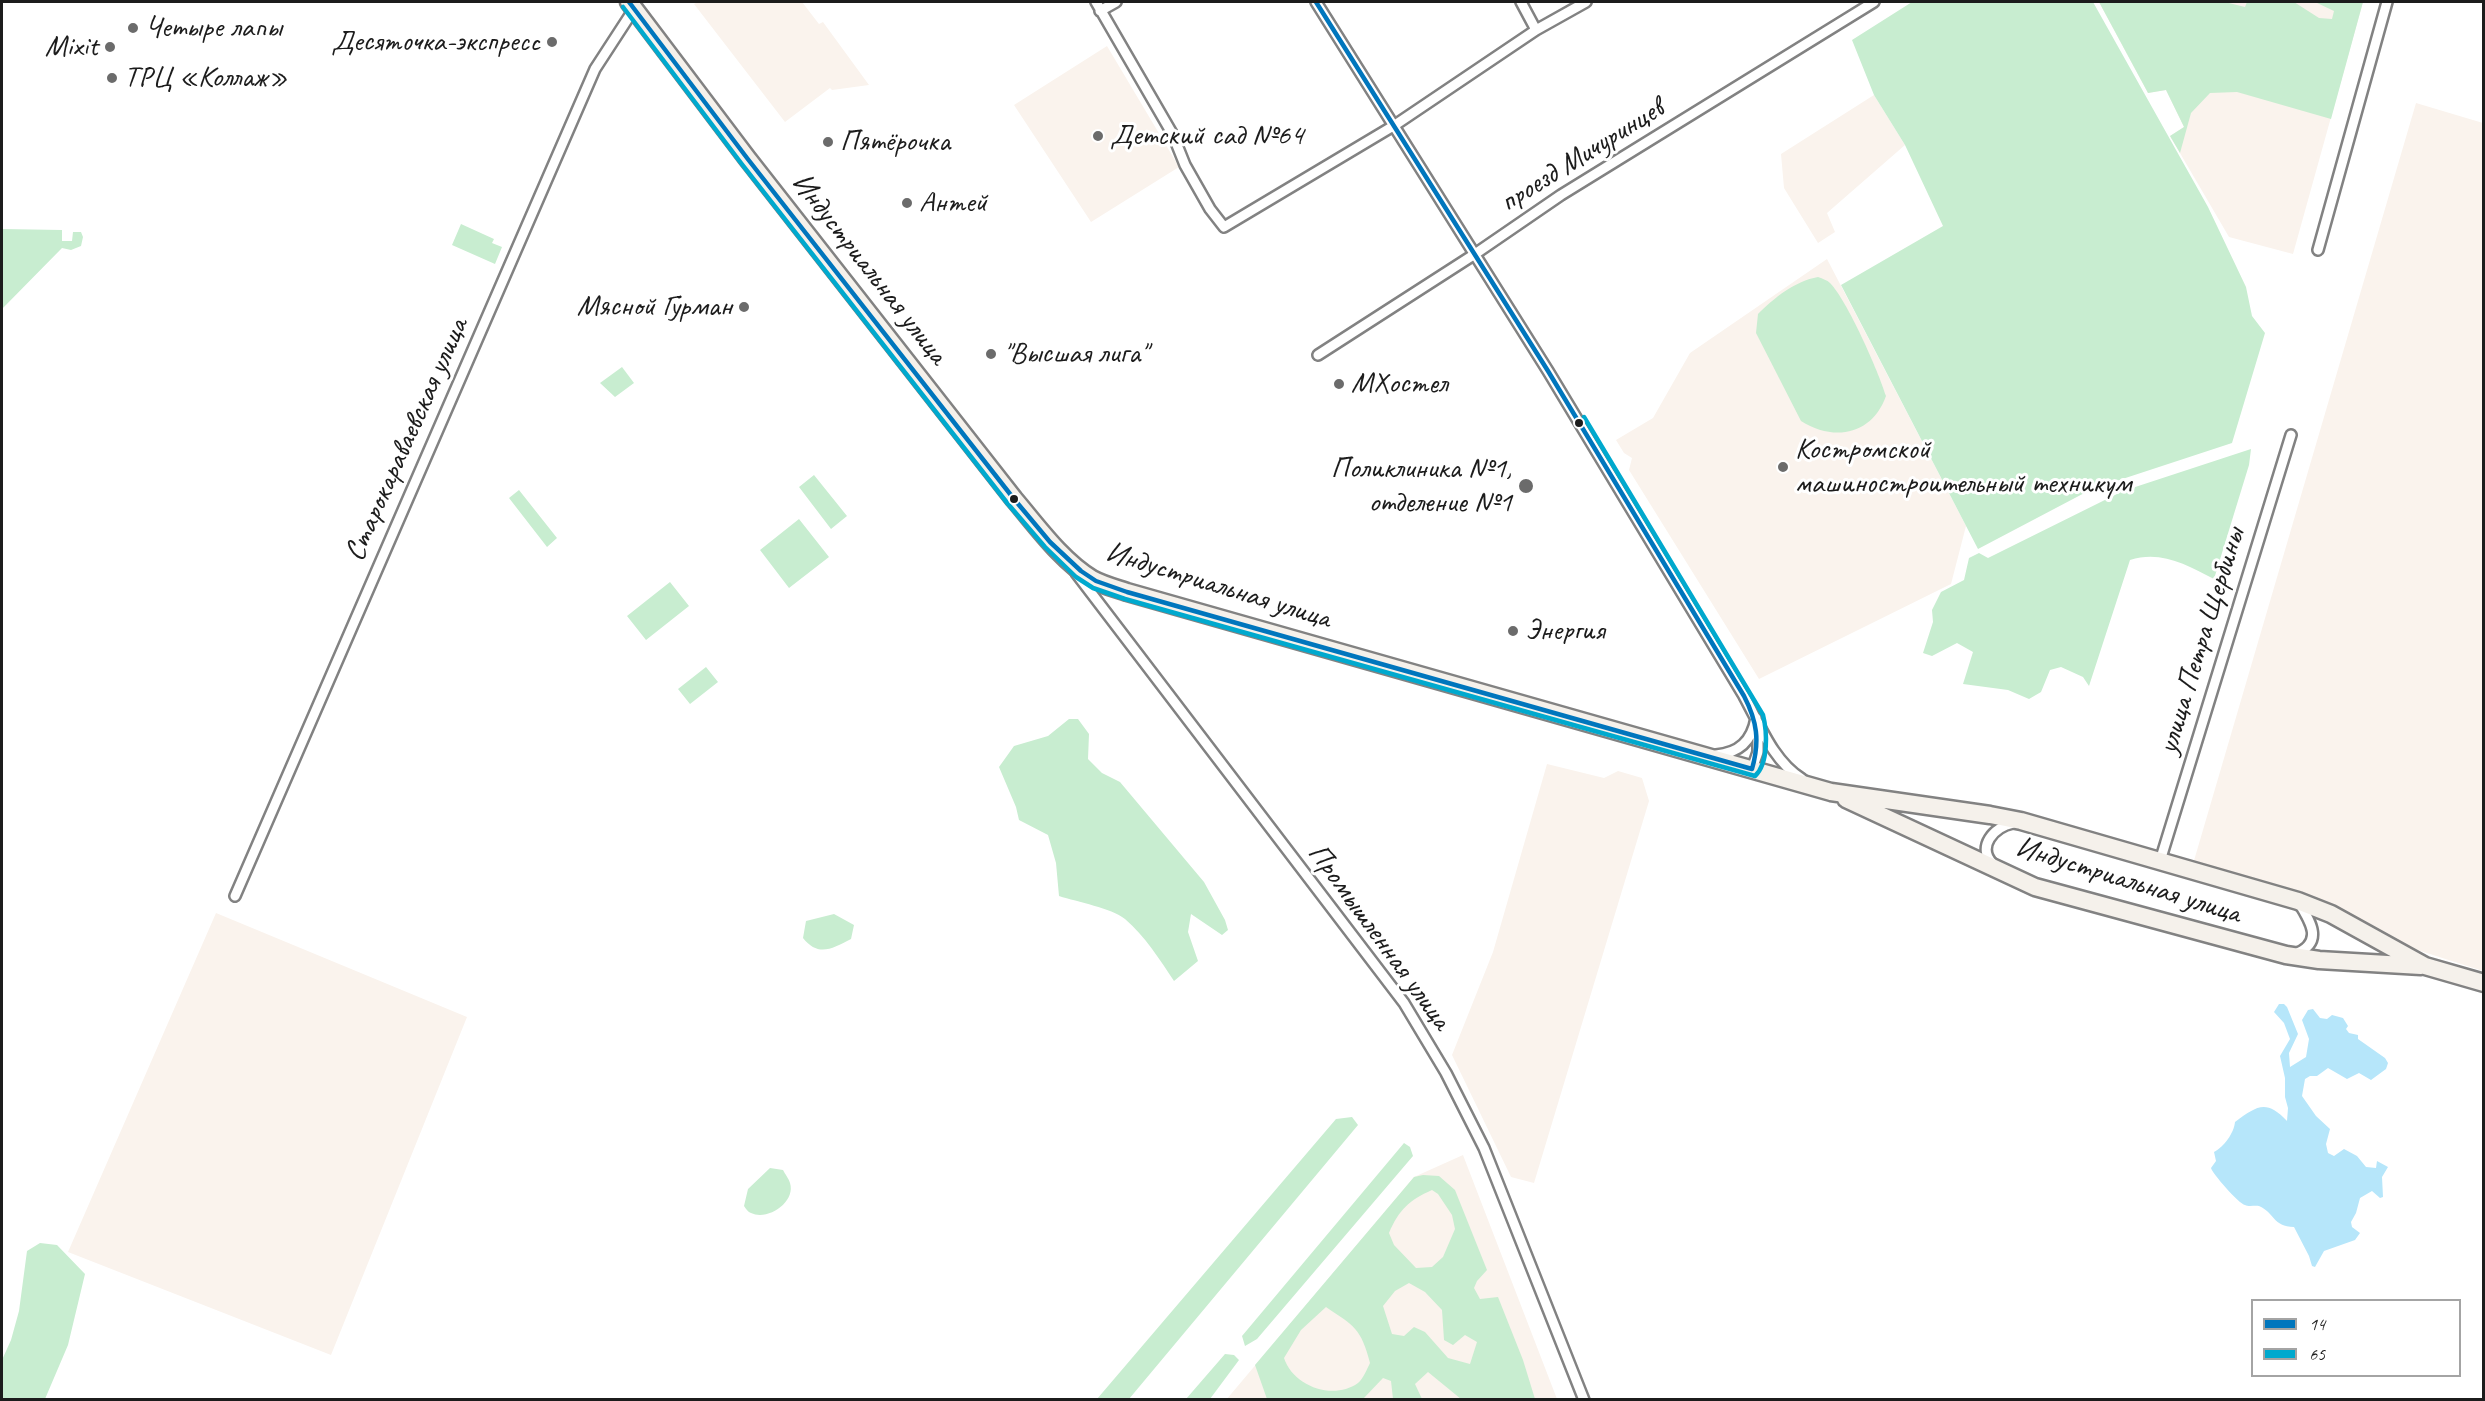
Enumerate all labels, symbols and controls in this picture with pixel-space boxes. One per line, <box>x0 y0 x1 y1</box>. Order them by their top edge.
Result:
place label: Четыре лапы <box>145 10 282 46</box>
marker: Четыре лапы <box>126 21 140 35</box>
place label: Десяточка-экспресс <box>331 24 540 60</box>
place label: Mixit <box>45 29 98 65</box>
marker: Десяточка-экспресс <box>545 35 559 49</box>
marker: Mixit <box>103 40 117 54</box>
place label: ТРЦ «Коллаж» <box>124 60 288 96</box>
marker: ТРЦ «Коллаж» <box>105 71 119 85</box>
street label: проезд Мичуринцев <box>1493 91 1671 221</box>
place label: Детский сад №64 <box>1110 118 1304 154</box>
place label: Пятёрочка <box>840 124 950 160</box>
marker: Детский сад №64 <box>1091 129 1105 143</box>
marker: Пятёрочка <box>821 135 835 149</box>
street label: Индустриальная улица <box>783 166 955 372</box>
place label: Антей <box>919 185 987 221</box>
marker: Антей <box>900 196 914 210</box>
place label: Мясной Гурман <box>577 289 732 325</box>
marker: Мясной Гурман <box>737 300 751 314</box>
street label: Старокараваевская улица <box>337 313 477 567</box>
place label: "Высшая лига" <box>1003 336 1147 372</box>
marker: "Высшая лига" <box>984 347 998 361</box>
place label: МХостел <box>1351 366 1447 402</box>
marker: МХостел <box>1332 377 1346 391</box>
unlabelled marker <box>1573 417 1585 429</box>
place label: Костромской машиностроительный техникум <box>1795 432 2131 502</box>
place label: Поликлиника №1, отделение №1 <box>1331 451 1512 522</box>
marker: Костромской машиностроительный техникум <box>1776 460 1790 474</box>
marker: Поликлиника №1, отделение №1 <box>1517 477 1535 495</box>
unlabelled marker <box>1008 493 1020 505</box>
street label: улица Петра Щербины <box>2150 523 2254 759</box>
street label: Индустриальная улица <box>1101 535 1335 637</box>
place label: Энергия <box>1525 613 1604 649</box>
marker: Энергия <box>1506 624 1520 638</box>
street label: Индустриальная улица <box>2011 830 2245 932</box>
street label: Промышленная улица <box>1299 837 1459 1037</box>
legend <box>2251 1299 2461 1377</box>
text: 14 <box>2309 1313 2325 1335</box>
text: 65 <box>2309 1343 2325 1365</box>

